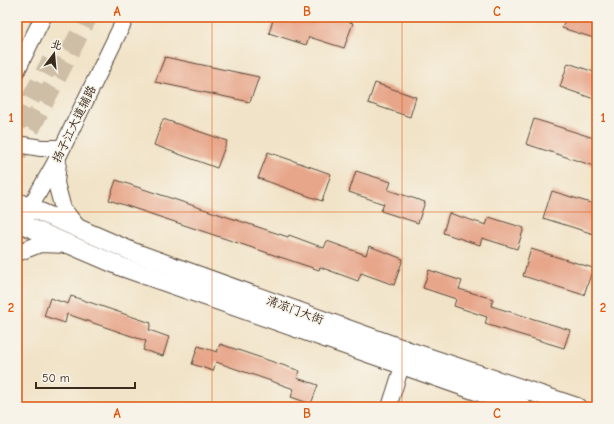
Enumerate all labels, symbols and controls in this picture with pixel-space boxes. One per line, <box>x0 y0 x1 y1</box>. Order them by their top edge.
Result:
text: A <box>113 4 121 19</box>
text: B <box>303 4 311 19</box>
text: C <box>493 4 501 19</box>
north arrow <box>34 34 74 74</box>
text: 北 <box>50 37 64 53</box>
street label: 扬子江大道辅路 <box>49 83 99 165</box>
text: 1 <box>8 110 14 125</box>
text: 1 <box>600 110 606 125</box>
street label: 清凉门大街 <box>264 293 326 327</box>
text: 2 <box>8 300 14 315</box>
text: 2 <box>600 300 606 315</box>
scale bar <box>36 364 135 390</box>
text: 50 m <box>42 371 70 385</box>
text: A <box>113 406 121 421</box>
text: B <box>303 406 311 421</box>
text: C <box>493 406 501 421</box>

